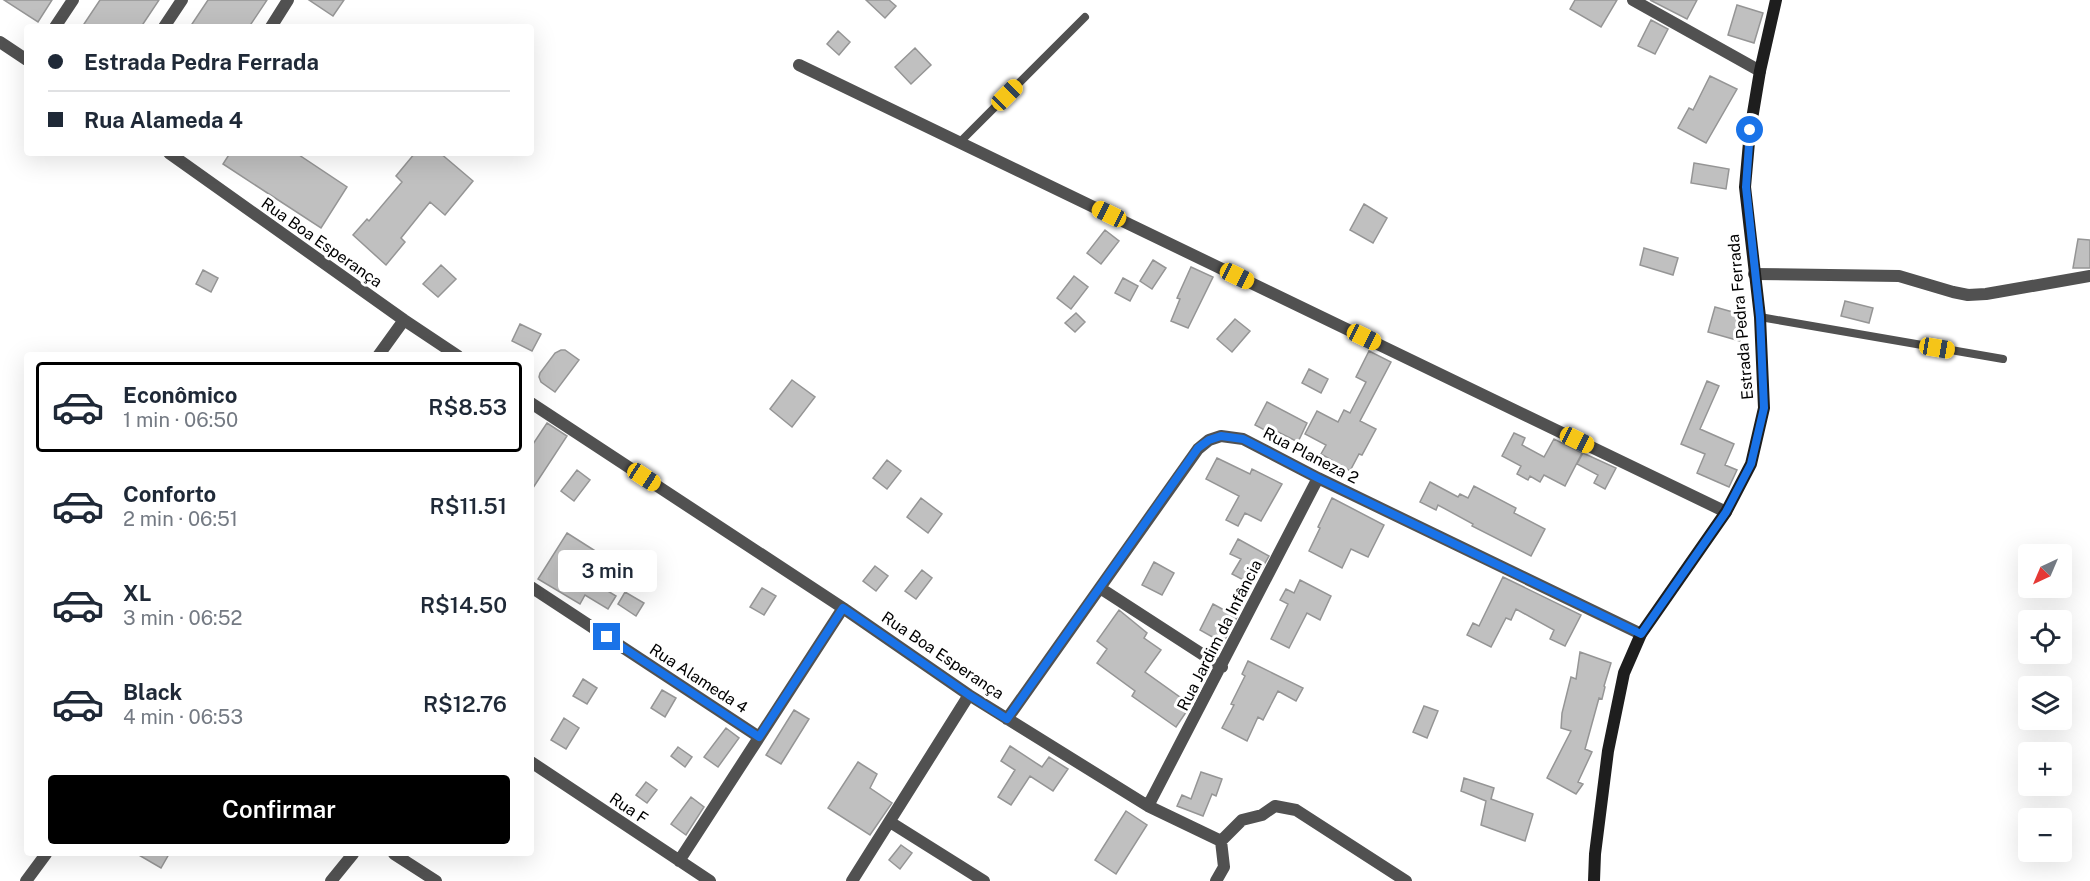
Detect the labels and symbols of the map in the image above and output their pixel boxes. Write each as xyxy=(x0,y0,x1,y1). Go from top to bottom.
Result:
car xyxy=(988,76,1026,114)
route start xyxy=(1736,116,1763,143)
street label: Rua Boa Esperança xyxy=(258,194,386,291)
car xyxy=(1089,198,1129,230)
street label: Estrada Pedra Ferrada xyxy=(1724,233,1757,401)
car xyxy=(1217,260,1257,292)
car xyxy=(1344,321,1384,353)
car xyxy=(1918,336,1956,360)
street label: Rua Planeza 2 xyxy=(1260,423,1362,488)
car xyxy=(1557,424,1597,456)
car xyxy=(624,460,664,494)
north arrow xyxy=(2018,544,2072,598)
callout: 3 min xyxy=(558,550,656,592)
street label: Rua Jardim da Infância xyxy=(1173,557,1266,714)
street label: Rua Boa Esperança xyxy=(878,608,1007,703)
route end xyxy=(593,623,620,650)
street label: Rua Alameda 4 xyxy=(646,640,751,717)
street label: Rua F xyxy=(606,789,652,828)

